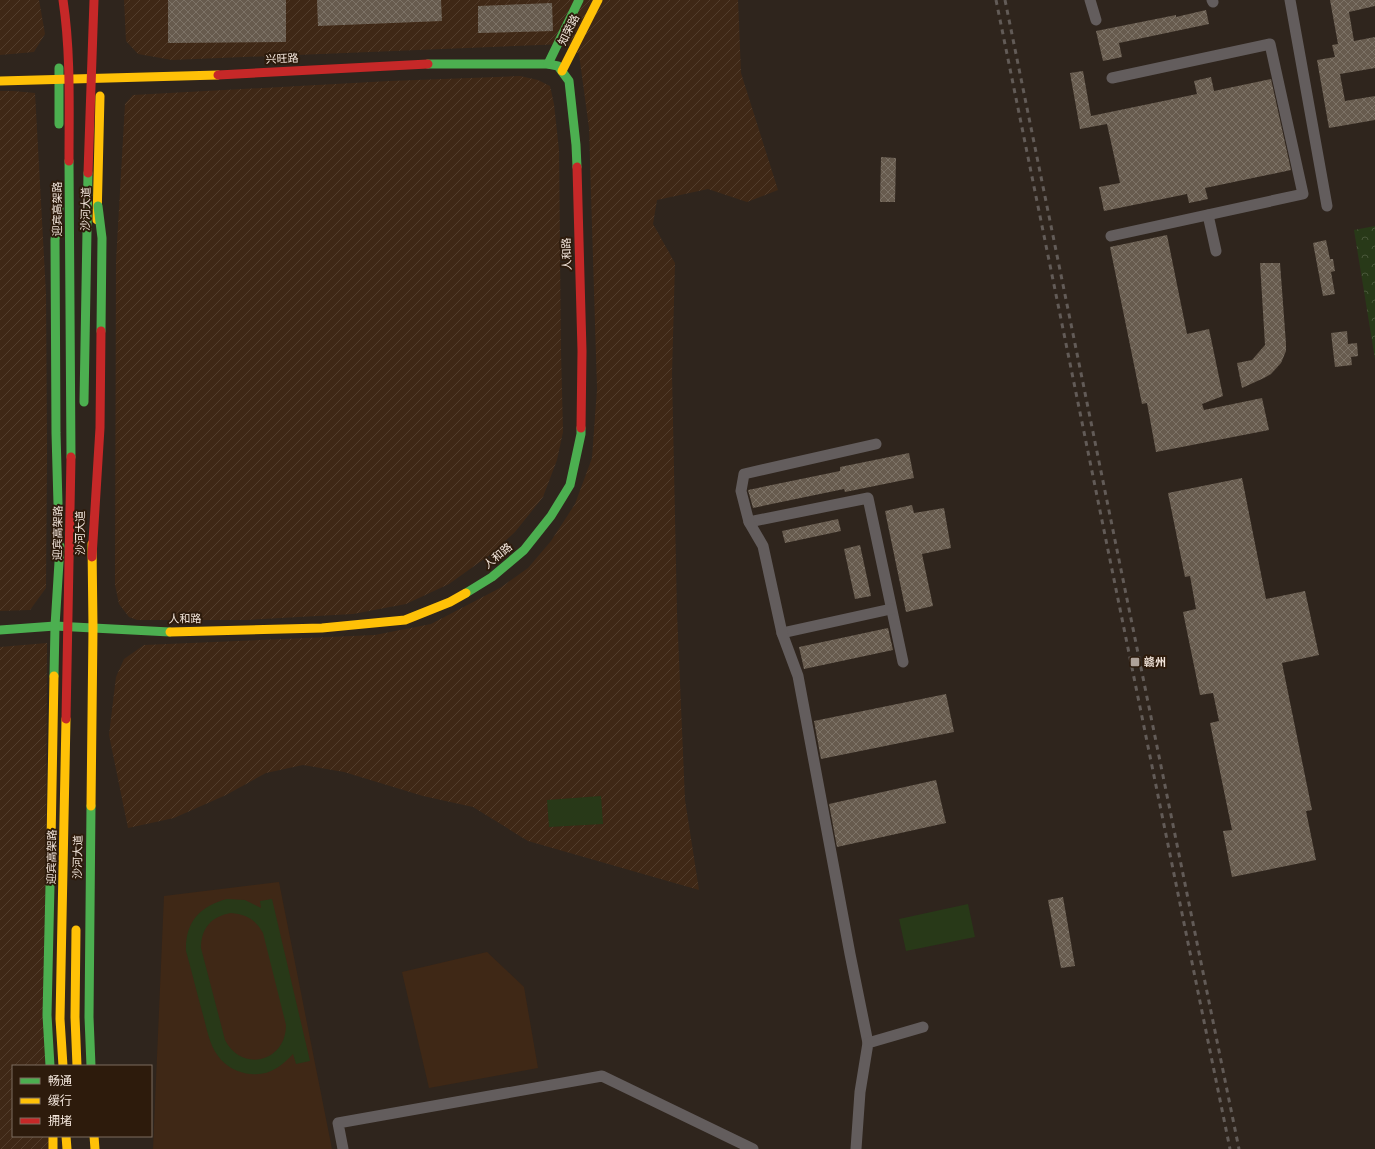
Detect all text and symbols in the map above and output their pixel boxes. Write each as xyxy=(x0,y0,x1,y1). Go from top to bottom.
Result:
street label: 知荣路 xyxy=(556,12,582,48)
street label: 兴旺路 xyxy=(265,52,299,66)
street label: 迎宾高架路 xyxy=(51,182,64,237)
street label: 沙河大道 xyxy=(79,187,93,231)
street label: 人和路 xyxy=(560,237,574,271)
street label: 迎宾高架路 xyxy=(51,505,65,561)
street label: 沙河大道 xyxy=(74,511,87,555)
street label: 人和路 xyxy=(481,540,515,572)
street label: 人和路 xyxy=(168,612,202,626)
marker: 赣州 xyxy=(1129,656,1141,668)
place label: 赣州 xyxy=(1144,656,1166,669)
street label: 迎宾高架路 xyxy=(45,829,59,885)
street label: 沙河大道 xyxy=(71,835,85,879)
legend xyxy=(12,1065,152,1137)
text: 畅通 xyxy=(48,1074,72,1088)
text: 缓行 xyxy=(48,1094,72,1108)
text: 拥堵 xyxy=(48,1114,72,1128)

